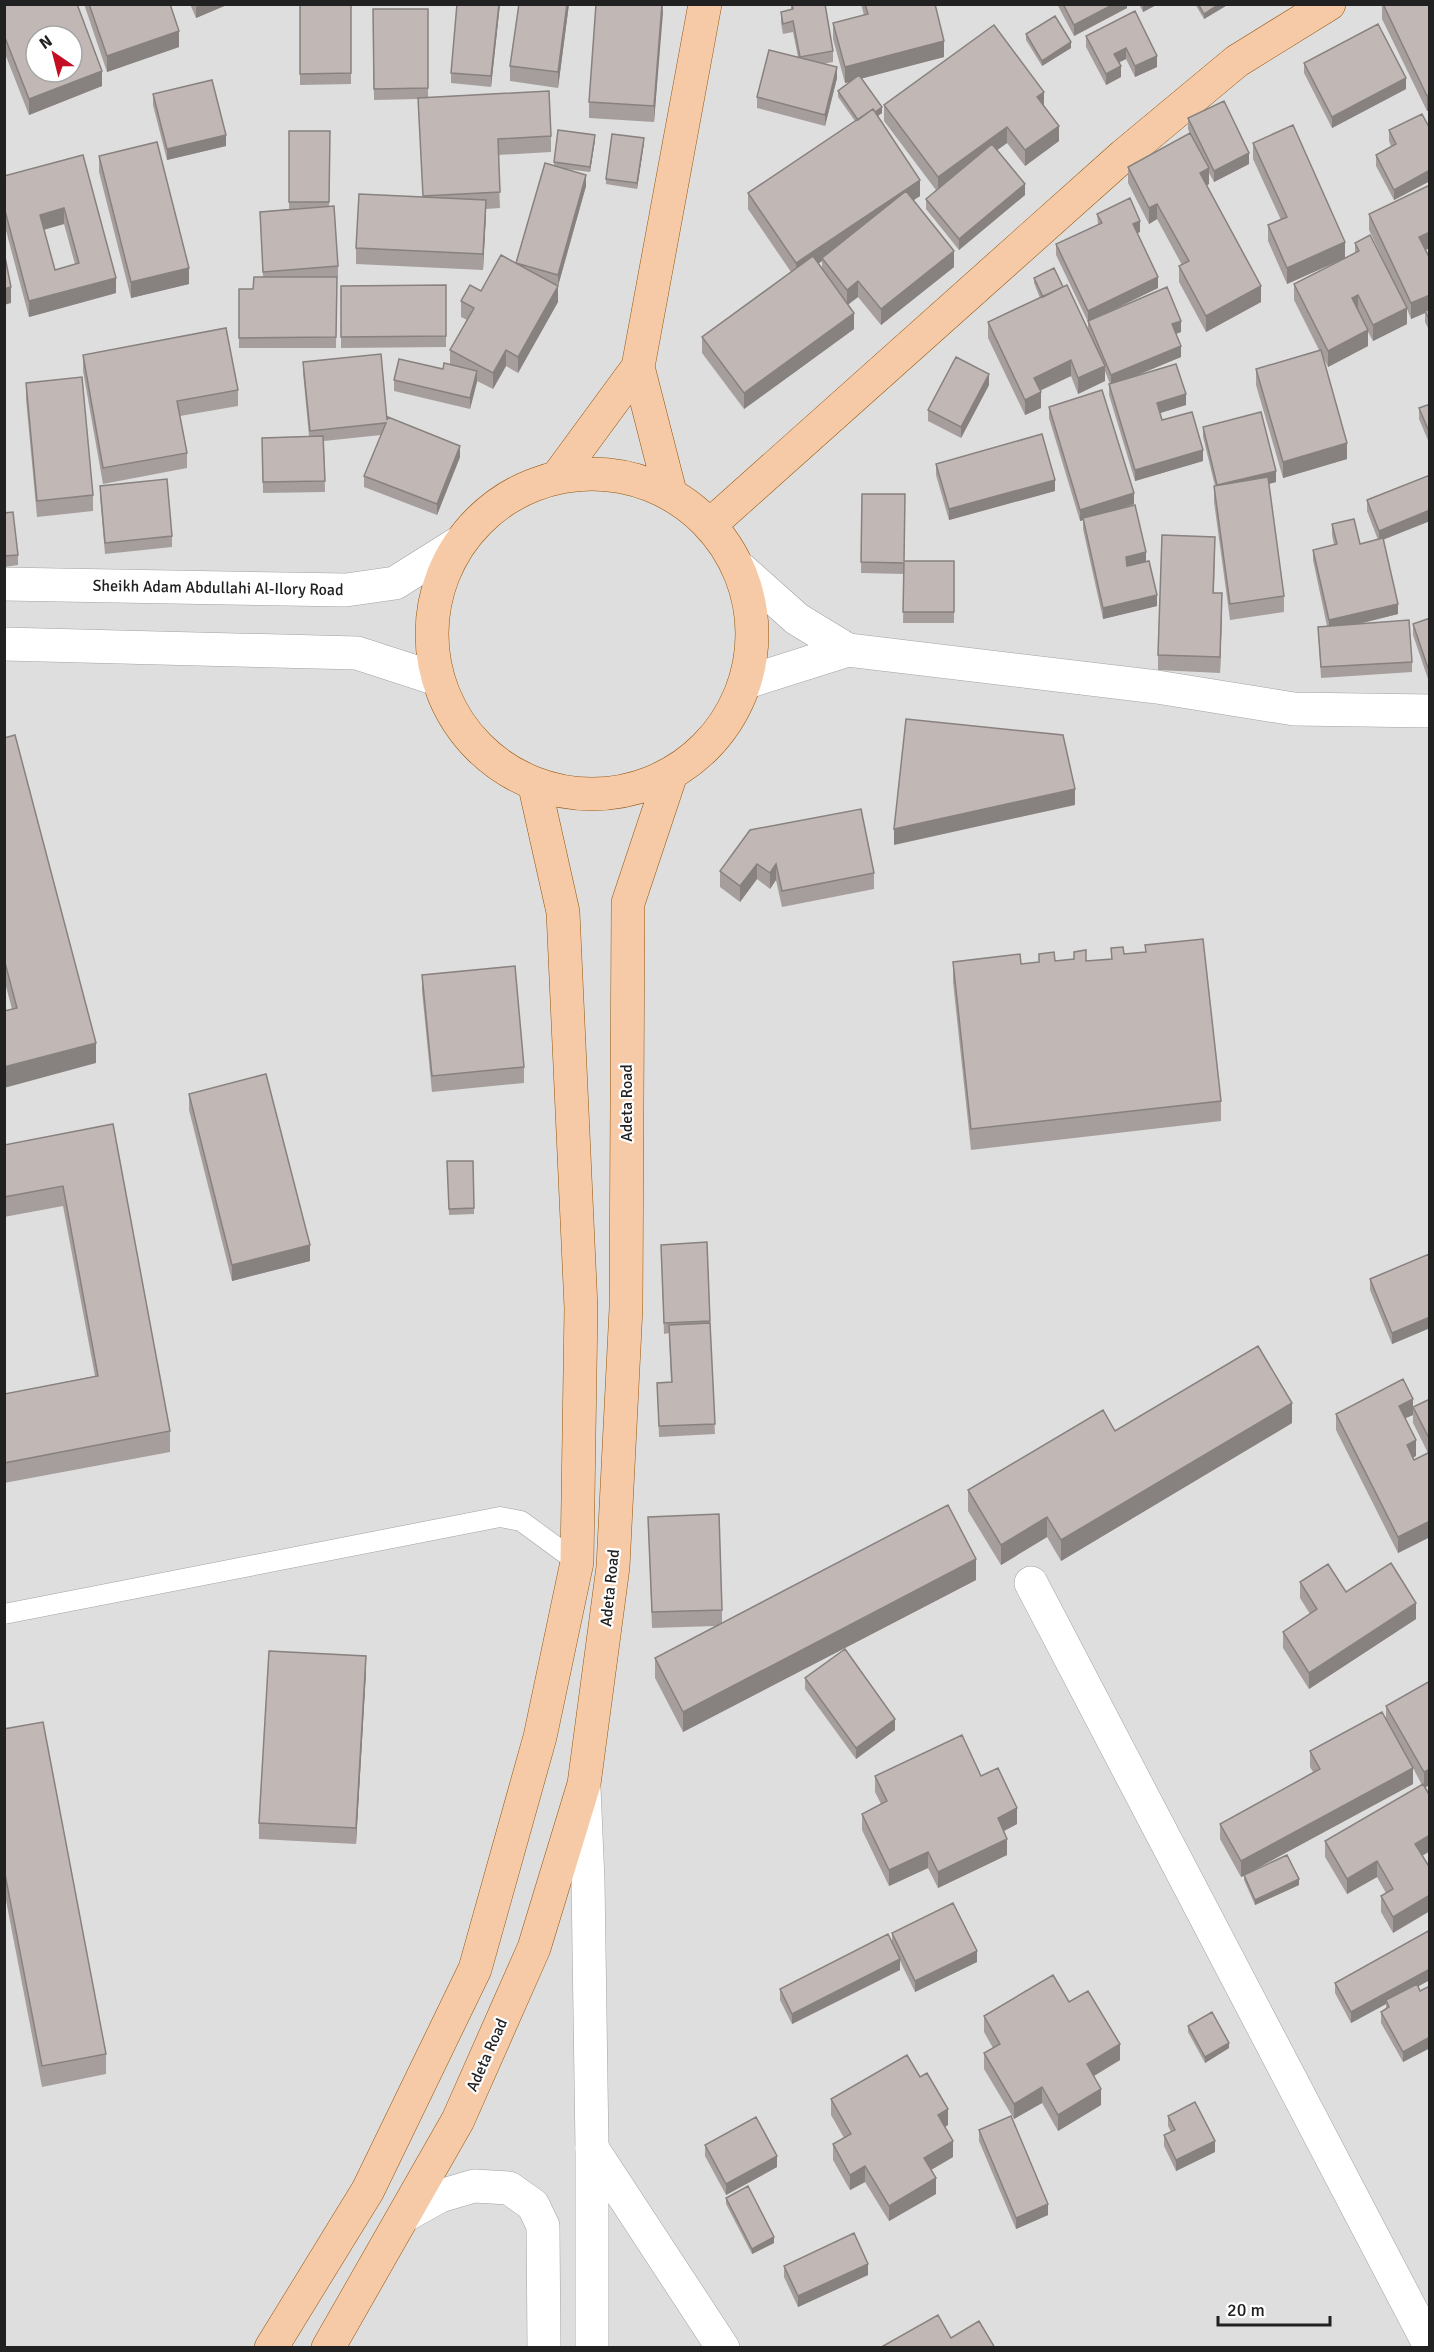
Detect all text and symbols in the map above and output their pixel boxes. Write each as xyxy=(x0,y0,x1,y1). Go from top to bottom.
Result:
north arrow xyxy=(24,24,84,84)
text: N xyxy=(36,31,56,54)
street label: Sheikh Adam Abdullahi Al-Ilory Road xyxy=(92,576,344,600)
street label: Adeta Road xyxy=(617,1064,637,1142)
street label: Adeta Road xyxy=(596,1548,624,1628)
street label: Adeta Road xyxy=(462,2015,512,2095)
scale bar xyxy=(1218,2289,1330,2327)
text: 20 m xyxy=(1227,2299,1265,2321)

